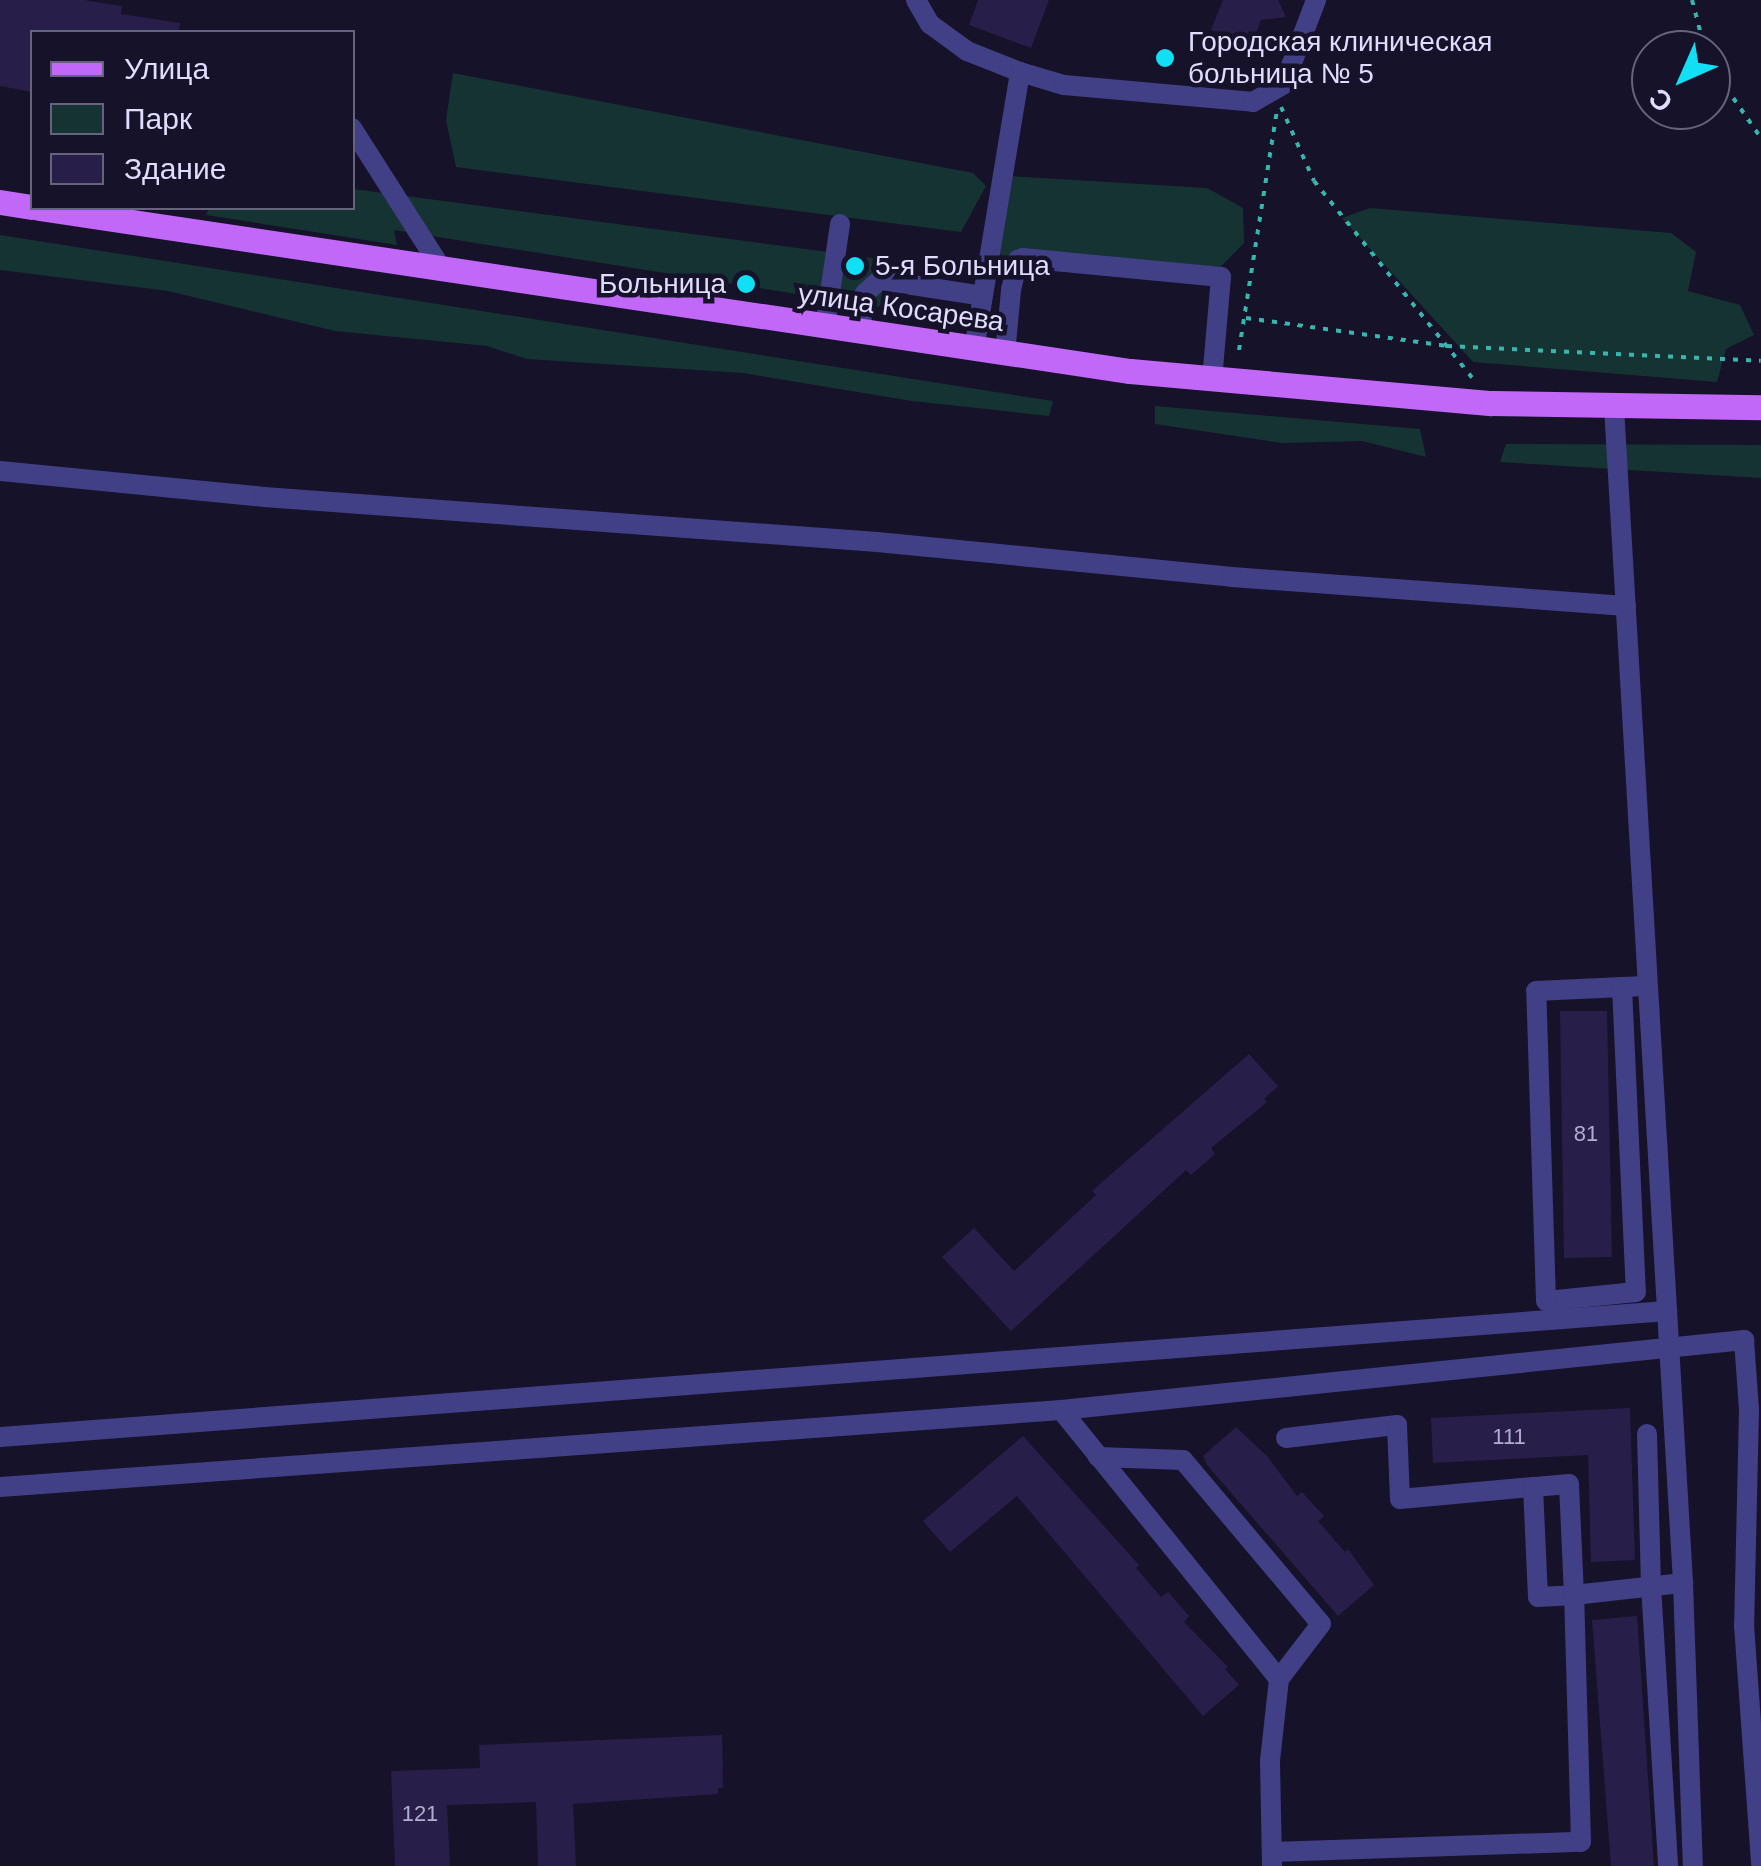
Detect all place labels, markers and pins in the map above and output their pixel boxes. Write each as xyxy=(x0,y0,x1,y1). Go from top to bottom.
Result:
place label: Городская клиническая больница № 5 xyxy=(1188,25,1493,91)
marker: Городская клиническая больница № 5 xyxy=(1152,45,1178,71)
place label: 5-я Больница xyxy=(875,249,1050,283)
marker: 5-я Больница xyxy=(844,255,866,277)
place label: Больница xyxy=(599,267,726,301)
marker: Больница xyxy=(735,273,757,295)

